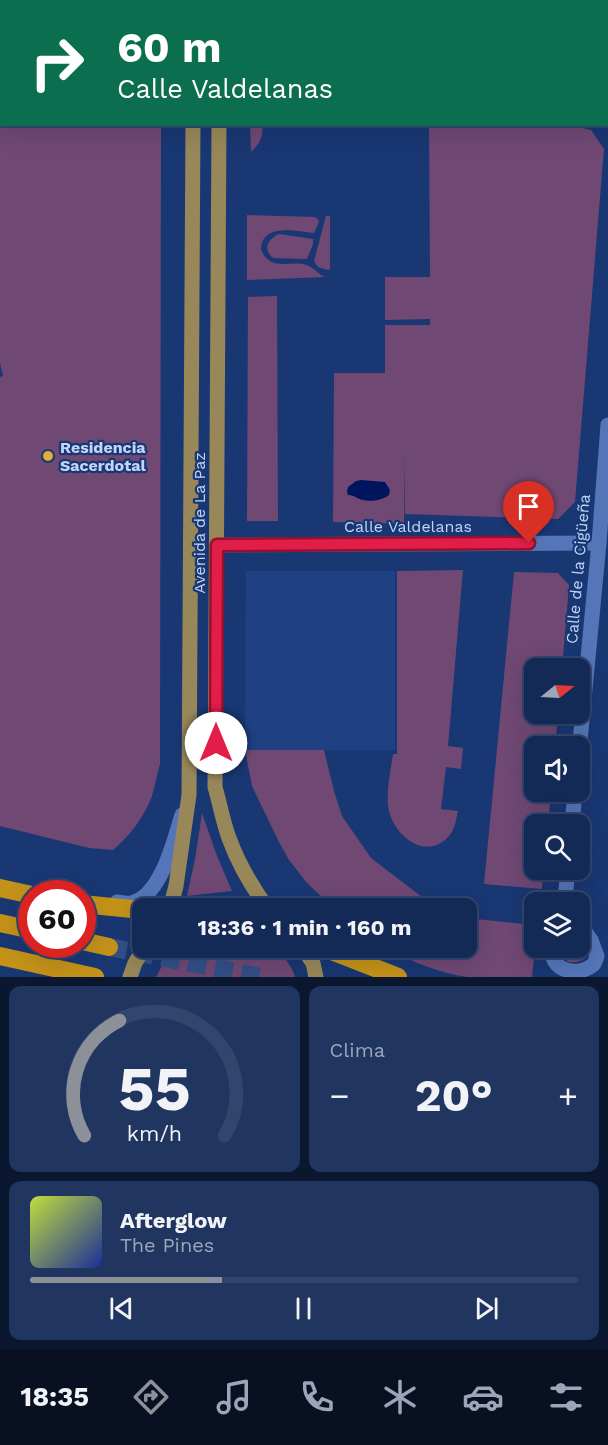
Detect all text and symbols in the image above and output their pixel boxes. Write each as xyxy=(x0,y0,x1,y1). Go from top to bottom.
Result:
text: 60 m xyxy=(117,23,221,72)
icon: right xyxy=(18,24,96,102)
text: Calle Valdelanas xyxy=(117,73,333,105)
place label: Residencia Sacerdotal xyxy=(60,438,147,475)
marker: Residencia Sacerdotal xyxy=(41,449,55,463)
street label: Avenida de La Paz xyxy=(190,452,209,594)
pin xyxy=(503,481,554,543)
icon: arrive xyxy=(512,490,545,523)
street label: Calle de la Cigüeña xyxy=(562,493,594,645)
street label: Calle Valdelanas xyxy=(344,517,472,536)
north arrow xyxy=(524,658,590,724)
map controls xyxy=(524,658,590,958)
position arrow xyxy=(184,711,248,775)
button: sound xyxy=(524,736,590,802)
button: search xyxy=(524,814,590,880)
speed limit sign: 60 xyxy=(18,880,96,958)
button: layers xyxy=(524,892,590,958)
text: 18:36 · 1 min · 160 m xyxy=(197,915,412,940)
text: Clima xyxy=(330,1038,385,1062)
text: 55 xyxy=(118,1052,191,1125)
text: 20° xyxy=(415,1069,493,1122)
text: − xyxy=(330,1076,349,1115)
text: + xyxy=(558,1076,578,1115)
text: km/h xyxy=(127,1121,182,1146)
text: Afterglow xyxy=(120,1208,227,1233)
text: The Pines xyxy=(120,1233,214,1257)
icon: previous xyxy=(105,1292,138,1325)
icon: pause xyxy=(287,1292,320,1325)
icon: next xyxy=(470,1292,503,1325)
icon: directions xyxy=(130,1376,172,1418)
icon: music xyxy=(213,1376,255,1418)
icon: phone xyxy=(296,1376,338,1418)
icon: climate xyxy=(379,1376,421,1418)
icon: car xyxy=(462,1376,504,1418)
icon: filters xyxy=(545,1376,587,1418)
text: 18:35 xyxy=(21,1381,89,1413)

